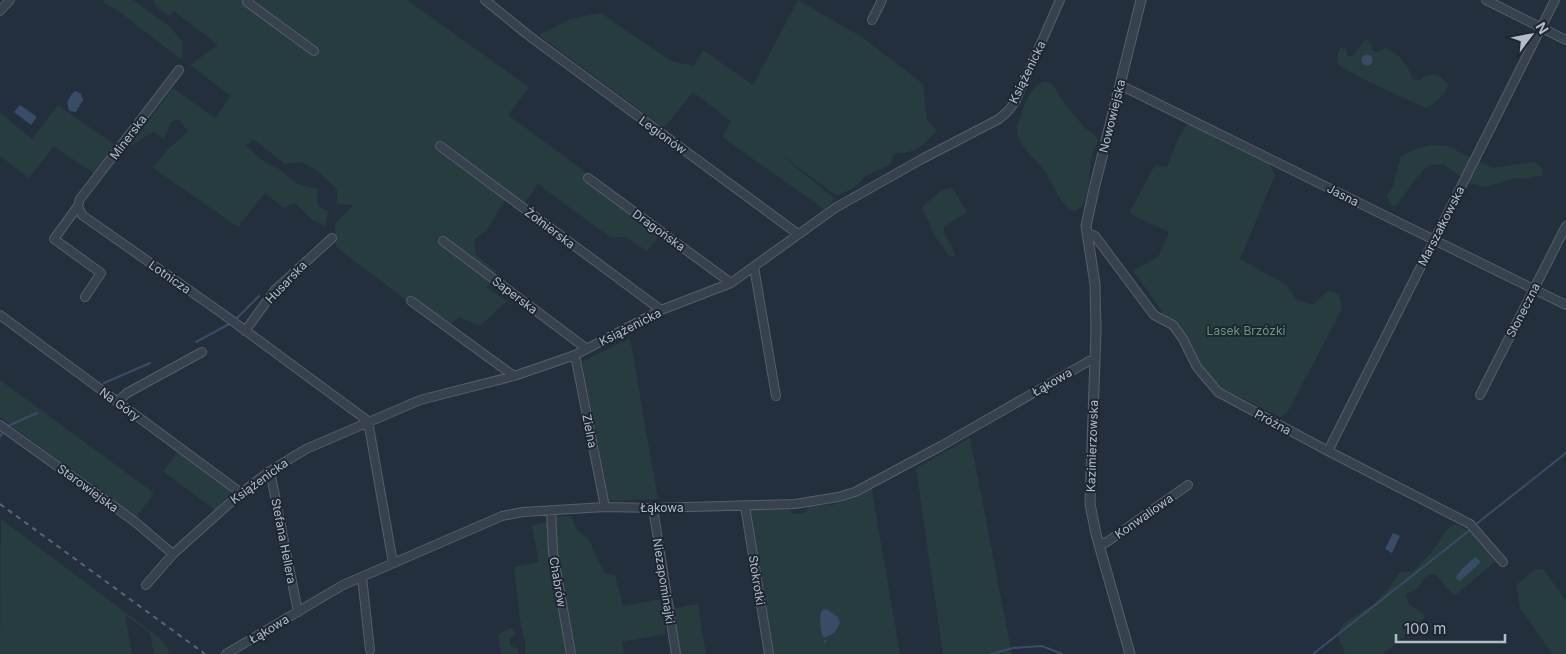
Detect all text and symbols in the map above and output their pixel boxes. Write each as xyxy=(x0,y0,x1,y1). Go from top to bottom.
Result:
north arrow xyxy=(1506,10,1556,60)
text: N xyxy=(1532,19,1552,37)
street label: Książenicka xyxy=(1005,38,1049,106)
street label: Nowowiejska xyxy=(1096,78,1128,154)
street label: Minerska xyxy=(106,112,150,162)
street label: Legionów xyxy=(636,113,690,157)
street label: Jasna xyxy=(1325,181,1361,209)
street label: Marszałkowska xyxy=(1414,184,1468,268)
street label: Żołnierska xyxy=(522,204,578,252)
street label: Dragońska xyxy=(630,206,688,254)
street label: Lotnicza xyxy=(146,257,194,297)
street label: Husarska xyxy=(262,258,310,306)
street label: Saperska xyxy=(489,273,541,317)
street label: Słoneczna xyxy=(1503,280,1543,340)
street label: Książenicka xyxy=(596,305,664,349)
park label: Lasek Brzózki xyxy=(1207,323,1285,338)
street label: Łąkowa xyxy=(1029,365,1075,399)
street label: Na Góry xyxy=(97,384,144,424)
street label: Kazimierzowska xyxy=(1083,400,1101,492)
street label: Próżna xyxy=(1252,406,1294,438)
street label: Zielna xyxy=(579,413,601,449)
street label: Książenicka xyxy=(227,455,291,507)
street label: Starowiejska xyxy=(54,461,122,515)
street label: Konwaliowa xyxy=(1112,490,1176,542)
street label: Stefana Hellera xyxy=(268,497,300,585)
street label: Łąkowa xyxy=(640,500,684,515)
street label: Niezapominajki xyxy=(650,537,678,625)
street label: Stokrotki xyxy=(746,554,768,606)
street label: Chabrów xyxy=(546,556,570,609)
street label: Łąkowa xyxy=(246,611,292,647)
scale bar xyxy=(1396,612,1505,644)
text: 100 m xyxy=(1404,619,1446,638)

